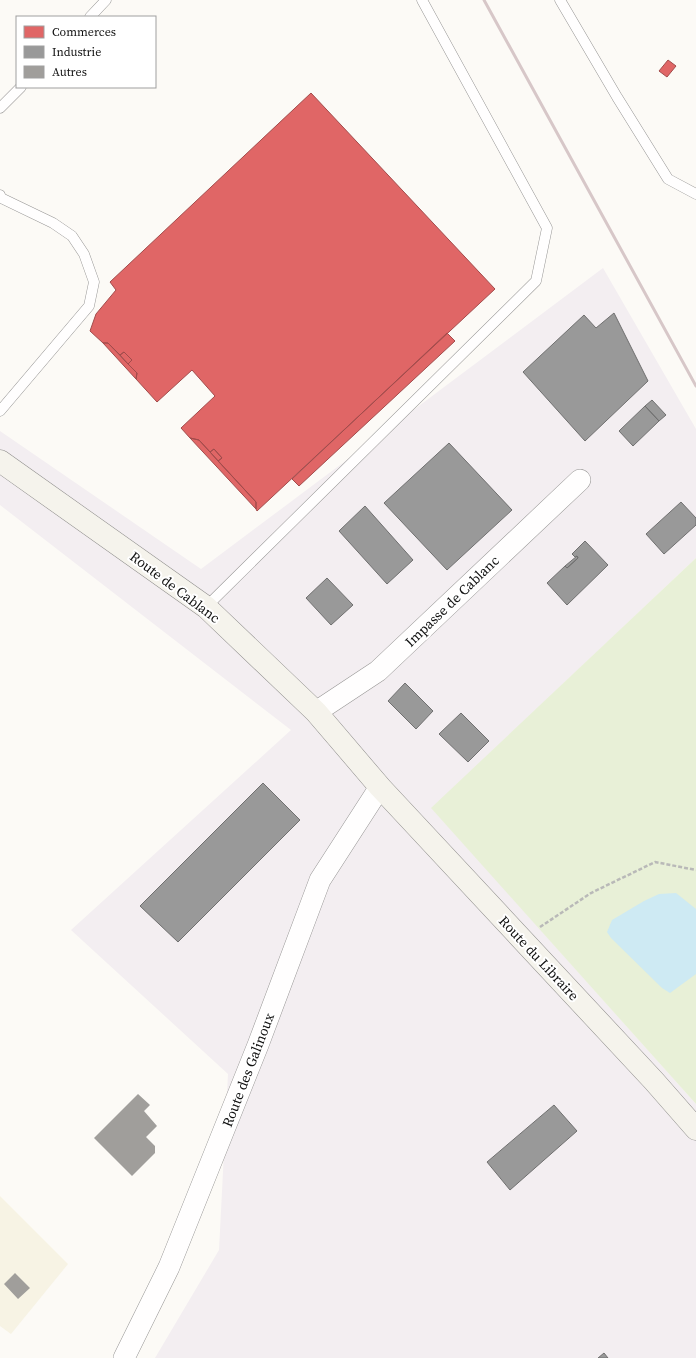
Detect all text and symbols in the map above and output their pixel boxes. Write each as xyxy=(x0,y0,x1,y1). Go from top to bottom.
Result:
legend xyxy=(16,16,156,88)
text: Commerces xyxy=(52,24,116,40)
text: Industrie xyxy=(52,44,101,60)
text: Autres xyxy=(52,64,87,80)
street label: Route de Cablanc xyxy=(126,546,224,628)
street label: Impasse de Cablanc xyxy=(400,551,504,651)
street label: Route du Libraire xyxy=(494,911,584,1005)
street label: Route des Galinoux xyxy=(217,1010,279,1130)

